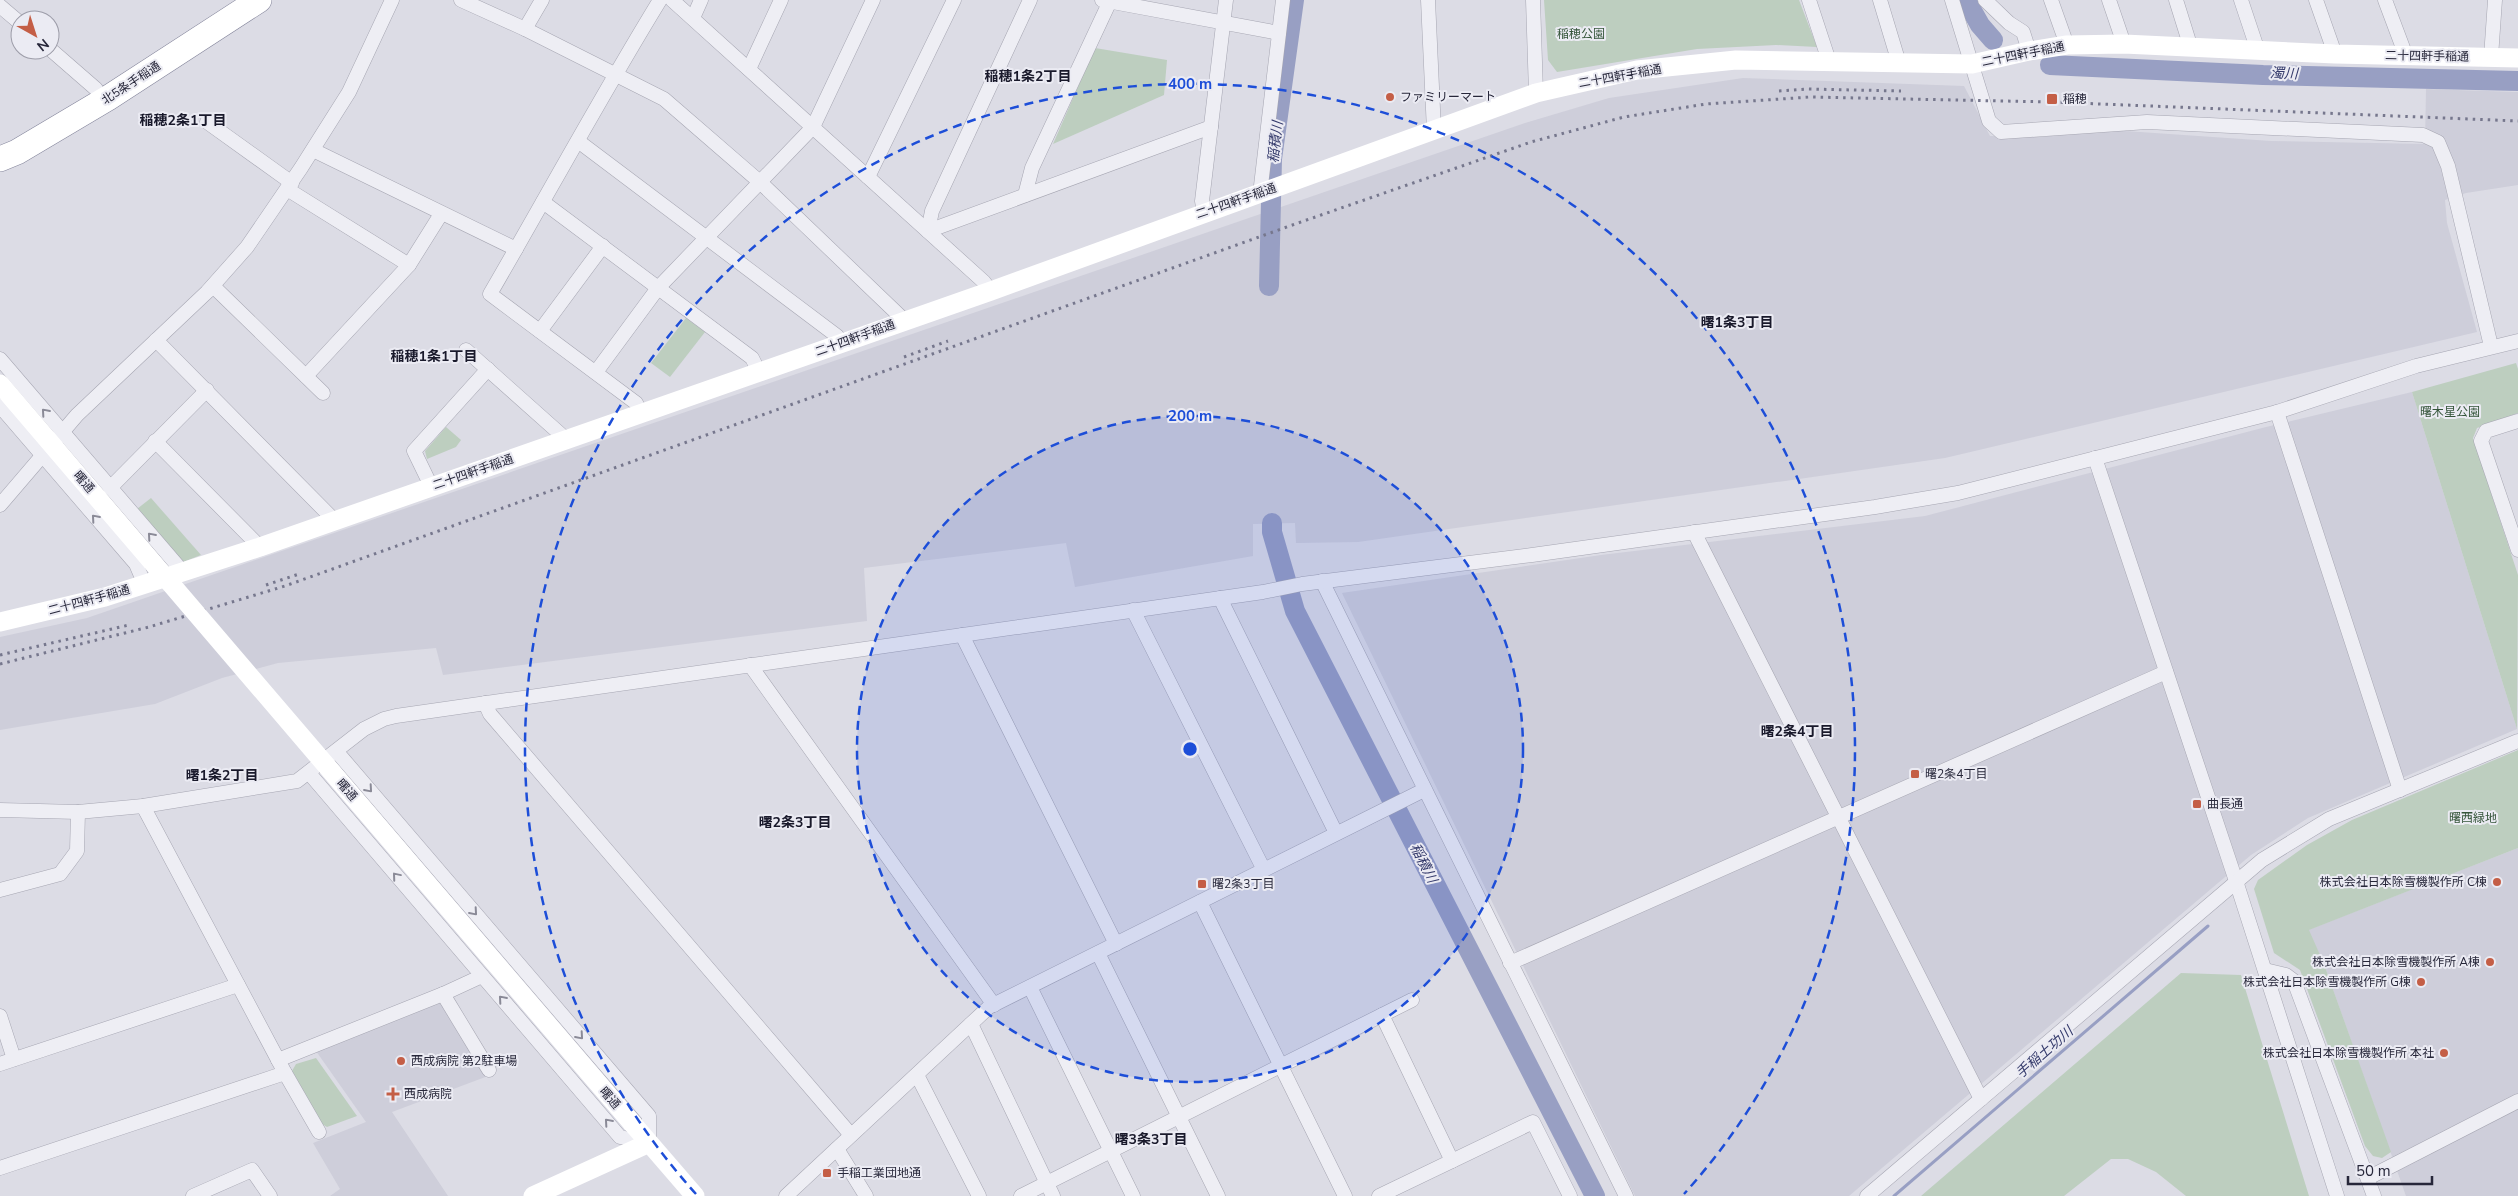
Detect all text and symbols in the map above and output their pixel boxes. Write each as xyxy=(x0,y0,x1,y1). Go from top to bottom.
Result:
north arrow xyxy=(10,10,60,60)
park label: 稲穂公園 xyxy=(1557,26,1605,42)
text: N xyxy=(33,34,53,55)
street label: 二十四軒手稲通 xyxy=(1980,38,2066,70)
street label: 二十四軒手稲通 xyxy=(2385,47,2469,65)
street label: 北5条手稲通 xyxy=(98,58,164,108)
street label: 二十四軒手稲通 xyxy=(1577,61,1663,91)
water label: 濁川 xyxy=(2270,64,2300,84)
district label: 稲穂1条2丁目 xyxy=(985,67,1071,86)
text: 400 m xyxy=(1168,74,1212,94)
place label: ファミリーマート xyxy=(1400,89,1496,105)
marker: ファミリーマート xyxy=(1384,91,1396,103)
place label: 稲穂 xyxy=(2063,91,2087,107)
marker: 稲穂 xyxy=(2045,92,2059,106)
district label: 稲穂2条1丁目 xyxy=(140,111,226,130)
water label: 稲積川 xyxy=(1264,118,1288,164)
street label: 二十四軒手稲通 xyxy=(1194,180,1278,222)
district label: 曙1条3丁目 xyxy=(1701,313,1773,332)
street label: 二十四軒手稲通 xyxy=(813,316,897,360)
district label: 稲穂1条1丁目 xyxy=(391,347,477,366)
park label: 曙木星公園 xyxy=(2420,404,2480,420)
text: 200 m xyxy=(1168,406,1212,426)
one-way arrow xyxy=(42,409,51,418)
street label: 二十四軒手稲通 xyxy=(431,451,515,493)
street label: 曙通 xyxy=(70,468,98,496)
one-way arrow xyxy=(92,515,101,524)
one-way arrow xyxy=(147,532,156,541)
street label: 二十四軒手稲通 xyxy=(46,581,132,619)
district label: 曙2条4丁目 xyxy=(1761,722,1833,741)
centre of rings xyxy=(1181,740,1199,758)
district label: 曙1条2丁目 xyxy=(186,766,258,785)
place label: 曙2条4丁目 xyxy=(1925,766,1987,782)
marker: 曙2条4丁目 xyxy=(1909,768,1921,780)
street label: 曙通 xyxy=(333,776,361,804)
one-way arrow xyxy=(363,783,371,792)
place label: 曲長通 xyxy=(2207,796,2243,812)
marker: 曲長通 xyxy=(2191,798,2203,810)
park label: 曙西緑地 xyxy=(2449,810,2497,826)
district label: 曙2条3丁目 xyxy=(759,813,831,832)
water label: 稲積川 xyxy=(1406,840,1442,888)
one-way arrow xyxy=(393,872,402,881)
place label: 株式会社日本除雪機製作所 C棟 xyxy=(2320,874,2487,890)
place label: 曙2条3丁目 xyxy=(1212,876,1274,892)
marker: 株式会社日本除雪機製作所 C棟 xyxy=(2491,876,2503,888)
marker: 曙2条3丁目 xyxy=(1196,878,1208,890)
one-way arrow xyxy=(469,907,478,916)
place label: 株式会社日本除雪機製作所 A棟 xyxy=(2312,954,2480,970)
marker: 株式会社日本除雪機製作所 A棟 xyxy=(2484,956,2496,968)
place label: 株式会社日本除雪機製作所 G棟 xyxy=(2243,974,2411,990)
marker: 株式会社日本除雪機製作所 G棟 xyxy=(2415,976,2427,988)
one-way arrow xyxy=(499,996,508,1005)
water label: 手稲土功川 xyxy=(2012,1021,2078,1083)
one-way arrow xyxy=(574,1030,583,1039)
place label: 株式会社日本除雪機製作所 本社 xyxy=(2263,1045,2434,1061)
marker: 株式会社日本除雪機製作所 本社 xyxy=(2438,1047,2450,1059)
place label: 西成病院 第2駐車場 xyxy=(411,1053,517,1069)
marker: 西成病院 第2駐車場 xyxy=(395,1055,407,1067)
street label: 曙通 xyxy=(596,1084,624,1112)
place label: 西成病院 xyxy=(404,1086,452,1102)
marker: 西成病院 xyxy=(386,1087,400,1101)
one-way arrow xyxy=(605,1119,614,1128)
district label: 曙3条3丁目 xyxy=(1115,1130,1187,1149)
scale bar xyxy=(2348,1154,2432,1186)
text: 50 m xyxy=(2356,1161,2391,1181)
place label: 手稲工業団地通 xyxy=(837,1165,921,1181)
marker: 手稲工業団地通 xyxy=(821,1167,833,1179)

